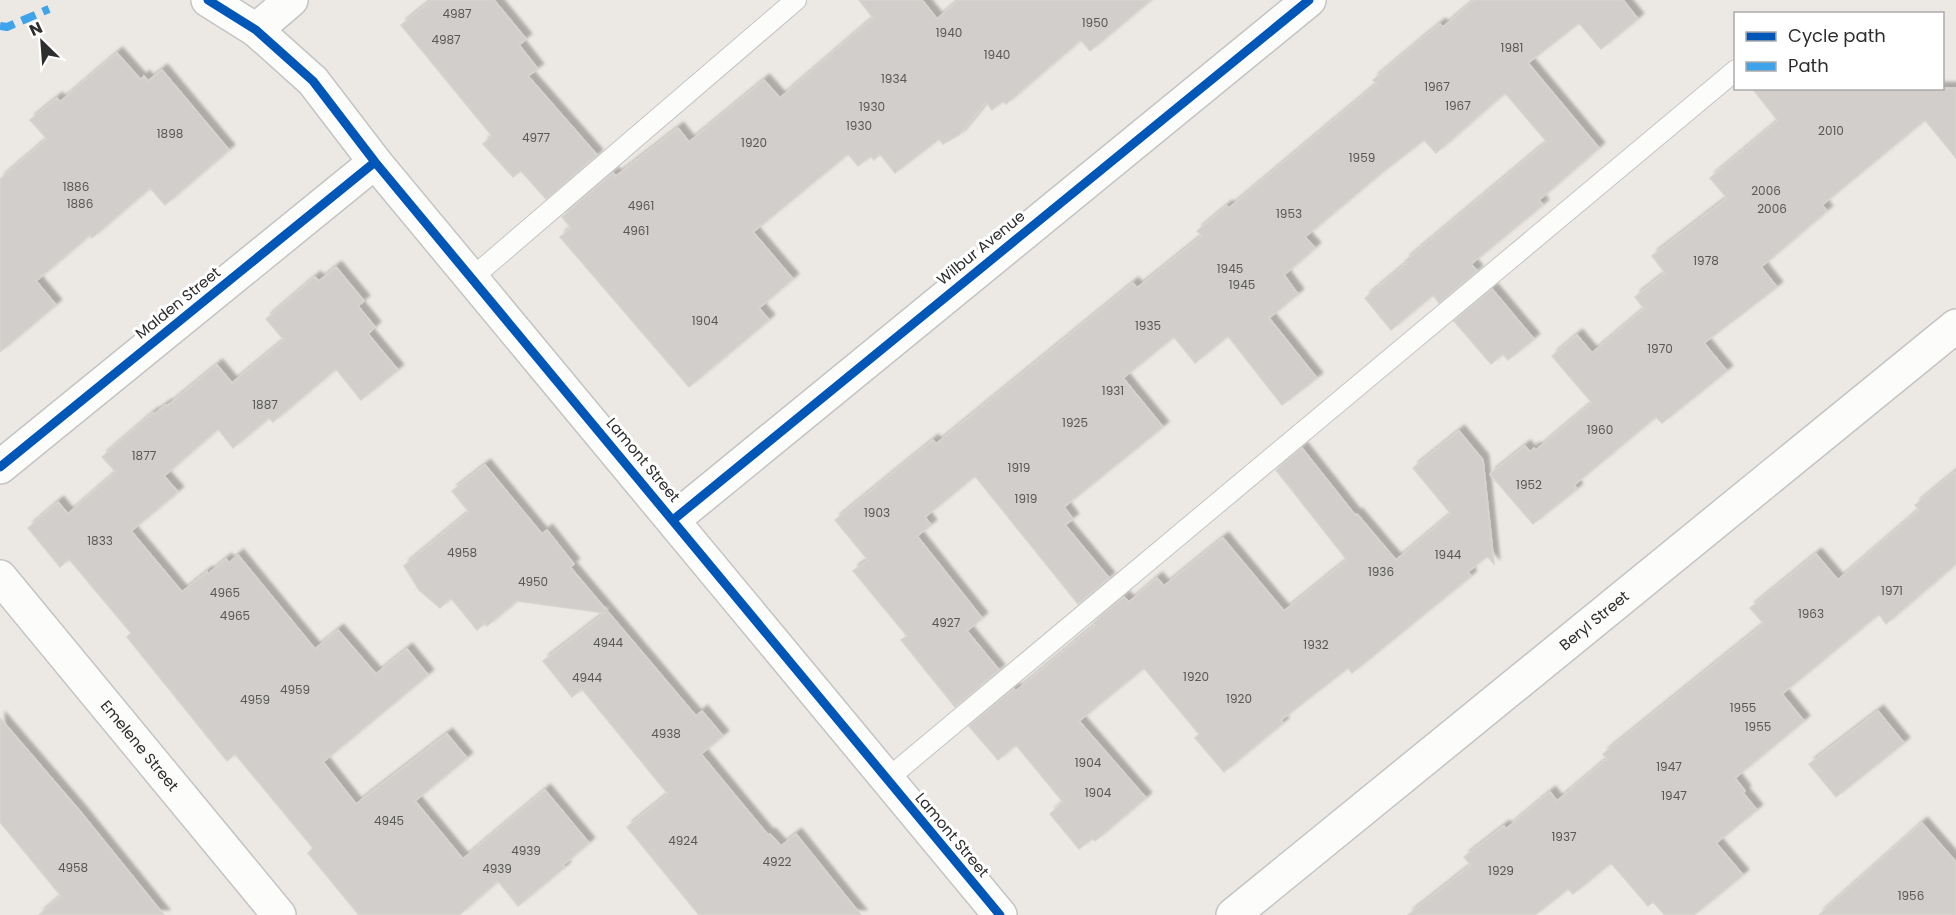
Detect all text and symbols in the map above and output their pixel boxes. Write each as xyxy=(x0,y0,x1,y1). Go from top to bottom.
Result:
house number: 4987 xyxy=(442,5,472,22)
north arrow xyxy=(12,12,72,72)
legend xyxy=(1734,12,1944,90)
house number: 1950 xyxy=(1082,14,1108,31)
text: N xyxy=(26,16,46,42)
text: Cycle path xyxy=(1788,23,1886,48)
house number: 1940 xyxy=(936,24,962,41)
house number: 4987 xyxy=(431,31,461,48)
house number: 1981 xyxy=(1501,39,1523,56)
house number: 1940 xyxy=(984,46,1010,63)
text: Path xyxy=(1788,53,1829,78)
house number: 1934 xyxy=(881,70,907,87)
house number: 1967 xyxy=(1424,78,1450,95)
house number: 1967 xyxy=(1445,97,1471,114)
house number: 1930 xyxy=(859,98,885,115)
house number: 1930 xyxy=(846,117,872,134)
house number: 2010 xyxy=(1818,122,1844,139)
house number: 1898 xyxy=(157,125,183,142)
house number: 4977 xyxy=(522,129,551,146)
house number: 1920 xyxy=(741,134,767,151)
house number: 1959 xyxy=(1349,149,1375,166)
house number: 1886 xyxy=(63,178,89,195)
house number: 2006 xyxy=(1751,182,1781,199)
house number: 1886 xyxy=(67,195,93,212)
house number: 4961 xyxy=(628,197,654,214)
house number: 2006 xyxy=(1757,200,1787,217)
house number: 1953 xyxy=(1276,205,1302,222)
street label: Wilbur Avenue xyxy=(932,206,1029,290)
house number: 4961 xyxy=(623,222,649,239)
house number: 1978 xyxy=(1693,252,1719,269)
house number: 1945 xyxy=(1217,260,1243,277)
street label: Malden Street xyxy=(131,262,225,343)
house number: 1945 xyxy=(1229,276,1255,293)
house number: 1904 xyxy=(692,312,719,329)
house number: 1935 xyxy=(1135,317,1161,334)
house number: 1970 xyxy=(1647,340,1673,357)
house number: 1931 xyxy=(1102,382,1124,399)
house number: 1887 xyxy=(252,396,278,413)
street label: Lamont Street xyxy=(602,413,685,507)
house number: 1925 xyxy=(1062,414,1088,431)
house number: 1960 xyxy=(1587,421,1613,438)
house number: 1877 xyxy=(132,447,157,464)
house number: 1919 xyxy=(1008,459,1030,476)
house number: 1952 xyxy=(1516,476,1542,493)
house number: 1919 xyxy=(1015,490,1037,507)
house number: 1903 xyxy=(864,504,890,521)
house number: 1833 xyxy=(87,532,113,549)
house number: 4958 xyxy=(447,544,477,561)
house number: 1944 xyxy=(1435,546,1462,563)
house number: 1936 xyxy=(1368,563,1394,580)
house number: 4950 xyxy=(518,573,548,590)
house number: 1971 xyxy=(1881,582,1903,599)
house number: 4965 xyxy=(210,584,240,601)
street label: Beryl Street xyxy=(1555,586,1633,655)
house number: 1963 xyxy=(1798,605,1824,622)
house number: 4965 xyxy=(220,607,250,624)
house number: 4927 xyxy=(932,614,961,631)
house number: 4944 xyxy=(593,634,624,651)
house number: 1932 xyxy=(1303,636,1329,653)
house number: 1920 xyxy=(1183,668,1209,685)
house number: 4944 xyxy=(572,669,603,686)
house number: 4959 xyxy=(280,681,310,698)
house number: 1920 xyxy=(1226,690,1252,707)
house number: 4959 xyxy=(240,691,270,708)
street label: Emelene Street xyxy=(96,696,184,796)
house number: 1955 xyxy=(1730,699,1756,716)
house number: 1955 xyxy=(1745,718,1771,735)
house number: 4938 xyxy=(651,725,681,742)
house number: 1904 xyxy=(1075,754,1102,771)
house number: 1947 xyxy=(1656,758,1682,775)
house number: 1904 xyxy=(1085,784,1112,801)
house number: 1947 xyxy=(1661,787,1687,804)
street label: Lamont Street xyxy=(911,788,994,882)
house number: 4945 xyxy=(374,812,404,829)
house number: 1937 xyxy=(1551,828,1577,845)
house number: 4924 xyxy=(668,832,698,849)
house number: 4939 xyxy=(511,842,541,859)
house number: 4922 xyxy=(763,853,792,870)
house number: 4958 xyxy=(58,859,88,876)
house number: 4939 xyxy=(482,860,512,877)
house number: 1929 xyxy=(1488,862,1514,879)
house number: 1956 xyxy=(1898,887,1924,904)

